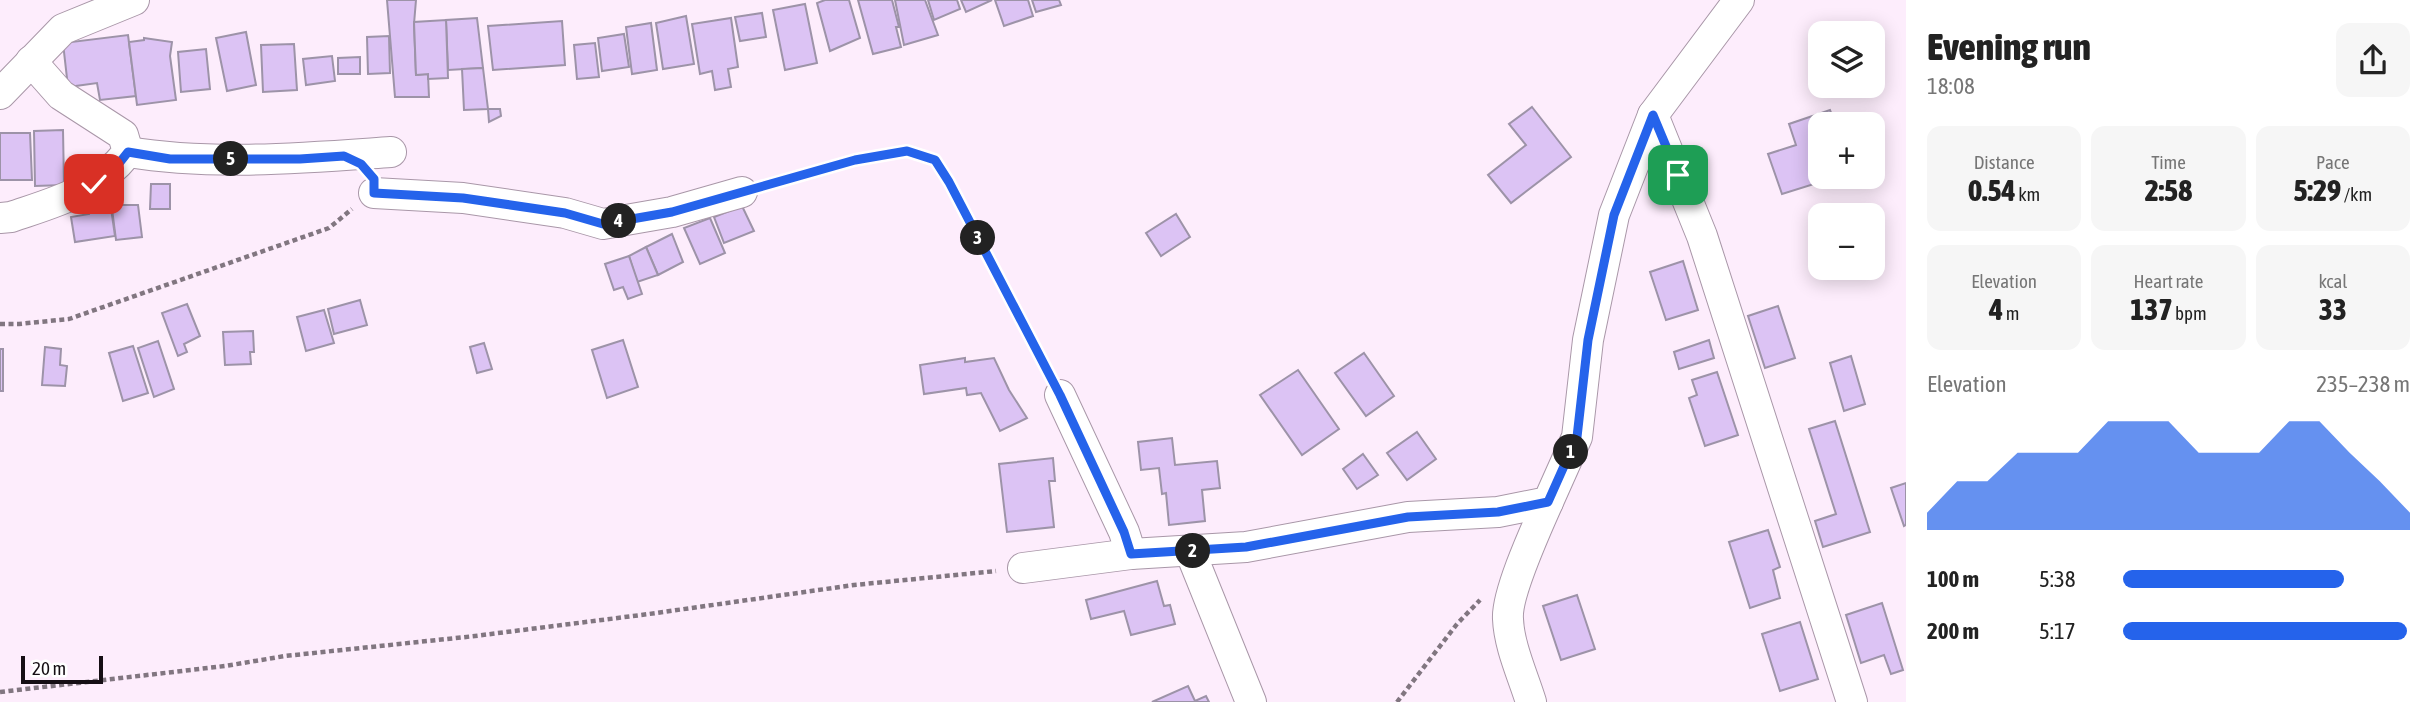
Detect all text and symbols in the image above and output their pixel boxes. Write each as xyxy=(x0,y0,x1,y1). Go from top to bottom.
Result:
map controls xyxy=(1808,21,1885,280)
button: layers xyxy=(1808,21,1885,98)
button: share xyxy=(2336,23,2410,97)
text: Evening run xyxy=(1927,25,2091,68)
text: 18:08 xyxy=(1927,73,1975,99)
button: + xyxy=(1808,112,1885,189)
pin: 5 xyxy=(214,142,248,176)
pin xyxy=(1648,145,1708,205)
text: 5 xyxy=(226,147,235,169)
text: Distance xyxy=(1974,151,2035,173)
text: Time xyxy=(2151,151,2186,173)
text: Pace xyxy=(2316,151,2350,173)
pin xyxy=(64,154,124,214)
icon: arrive xyxy=(1659,156,1697,194)
icon: check xyxy=(75,165,113,203)
text: 0.54 xyxy=(1968,173,2016,207)
text: 2:58 xyxy=(2145,173,2192,207)
text: 5:29 xyxy=(2293,173,2341,207)
text: km xyxy=(2016,183,2040,205)
text: /km xyxy=(2341,183,2372,205)
button: − xyxy=(1808,203,1885,280)
pin: 4 xyxy=(602,204,636,238)
text: 4 xyxy=(614,209,623,231)
pin: 3 xyxy=(960,220,996,256)
text: 3 xyxy=(973,226,982,248)
text: Elevation xyxy=(1971,270,2037,292)
text: Heart rate xyxy=(2134,270,2203,292)
text: kcal xyxy=(2318,270,2347,292)
text: 4 xyxy=(1989,292,2003,326)
text: 137 xyxy=(2130,292,2173,326)
text: 33 xyxy=(2319,292,2347,326)
text: m xyxy=(2003,302,2019,324)
text: bpm xyxy=(2173,302,2207,324)
text: Elevation xyxy=(1927,371,2007,397)
text: 235–238 m xyxy=(2316,371,2410,397)
pin: 1 xyxy=(1554,434,1588,470)
text: 1 xyxy=(1566,440,1575,462)
pin: 2 xyxy=(1176,534,1210,568)
text: 2 xyxy=(1188,539,1197,561)
text: 100 m xyxy=(1927,566,1979,592)
text: 5:38 xyxy=(2039,566,2076,592)
text: 200 m xyxy=(1927,618,1979,644)
text: 5:17 xyxy=(2039,618,2076,644)
scale bar xyxy=(21,653,103,685)
text: 20 m xyxy=(32,657,66,679)

